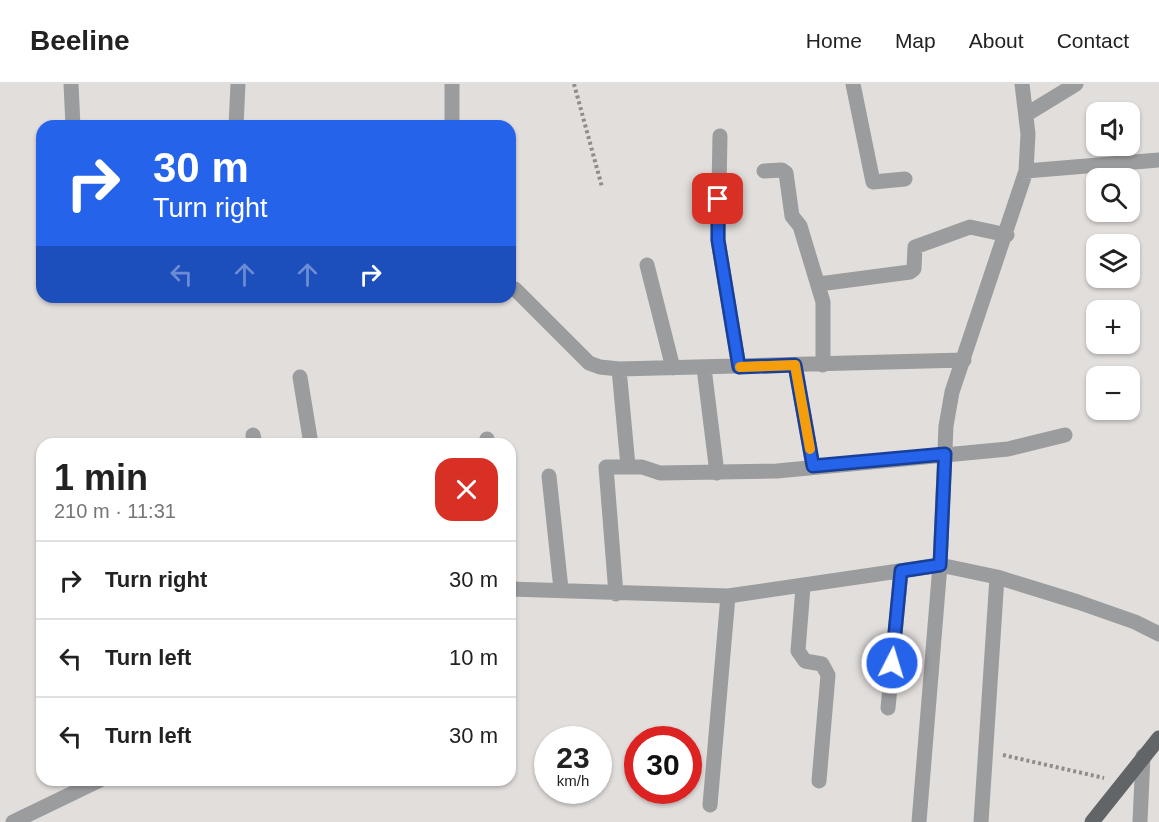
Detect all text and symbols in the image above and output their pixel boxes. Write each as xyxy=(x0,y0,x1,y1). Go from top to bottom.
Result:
text: Beeline xyxy=(30,25,130,56)
text: Home xyxy=(806,29,862,52)
text: Map xyxy=(895,29,936,52)
text: About xyxy=(969,29,1024,52)
text: Contact xyxy=(1057,29,1129,52)
map controls xyxy=(1086,102,1140,420)
button: sound xyxy=(1086,102,1140,156)
icon: right xyxy=(54,144,132,222)
text: 30 m xyxy=(153,144,249,191)
button: search xyxy=(1086,168,1140,222)
pin xyxy=(692,173,743,224)
icon: arrive xyxy=(701,182,734,215)
text: Turn right xyxy=(153,193,268,223)
button: layers xyxy=(1086,234,1140,288)
icon: left xyxy=(165,258,198,291)
icon: ahead xyxy=(228,258,261,291)
icon: ahead xyxy=(291,258,324,291)
icon: right xyxy=(354,258,387,291)
button: + xyxy=(1086,300,1140,354)
button: − xyxy=(1086,366,1140,420)
text: 1 min xyxy=(54,457,148,498)
button: close xyxy=(435,458,498,521)
text: 210 m · 11:31 xyxy=(54,500,176,522)
icon: right xyxy=(54,564,87,597)
text: Turn right xyxy=(105,567,207,592)
text: 30 m xyxy=(449,567,498,592)
position arrow xyxy=(860,631,924,695)
icon: left xyxy=(54,642,87,675)
text: Turn left xyxy=(105,645,191,670)
text: 10 m xyxy=(449,645,498,670)
icon: left xyxy=(54,720,87,753)
text: Turn left xyxy=(105,723,191,748)
text: 30 m xyxy=(449,723,498,748)
speed limit sign: 30 xyxy=(624,726,702,804)
text: 23 xyxy=(556,741,590,774)
text: km/h xyxy=(557,772,589,789)

